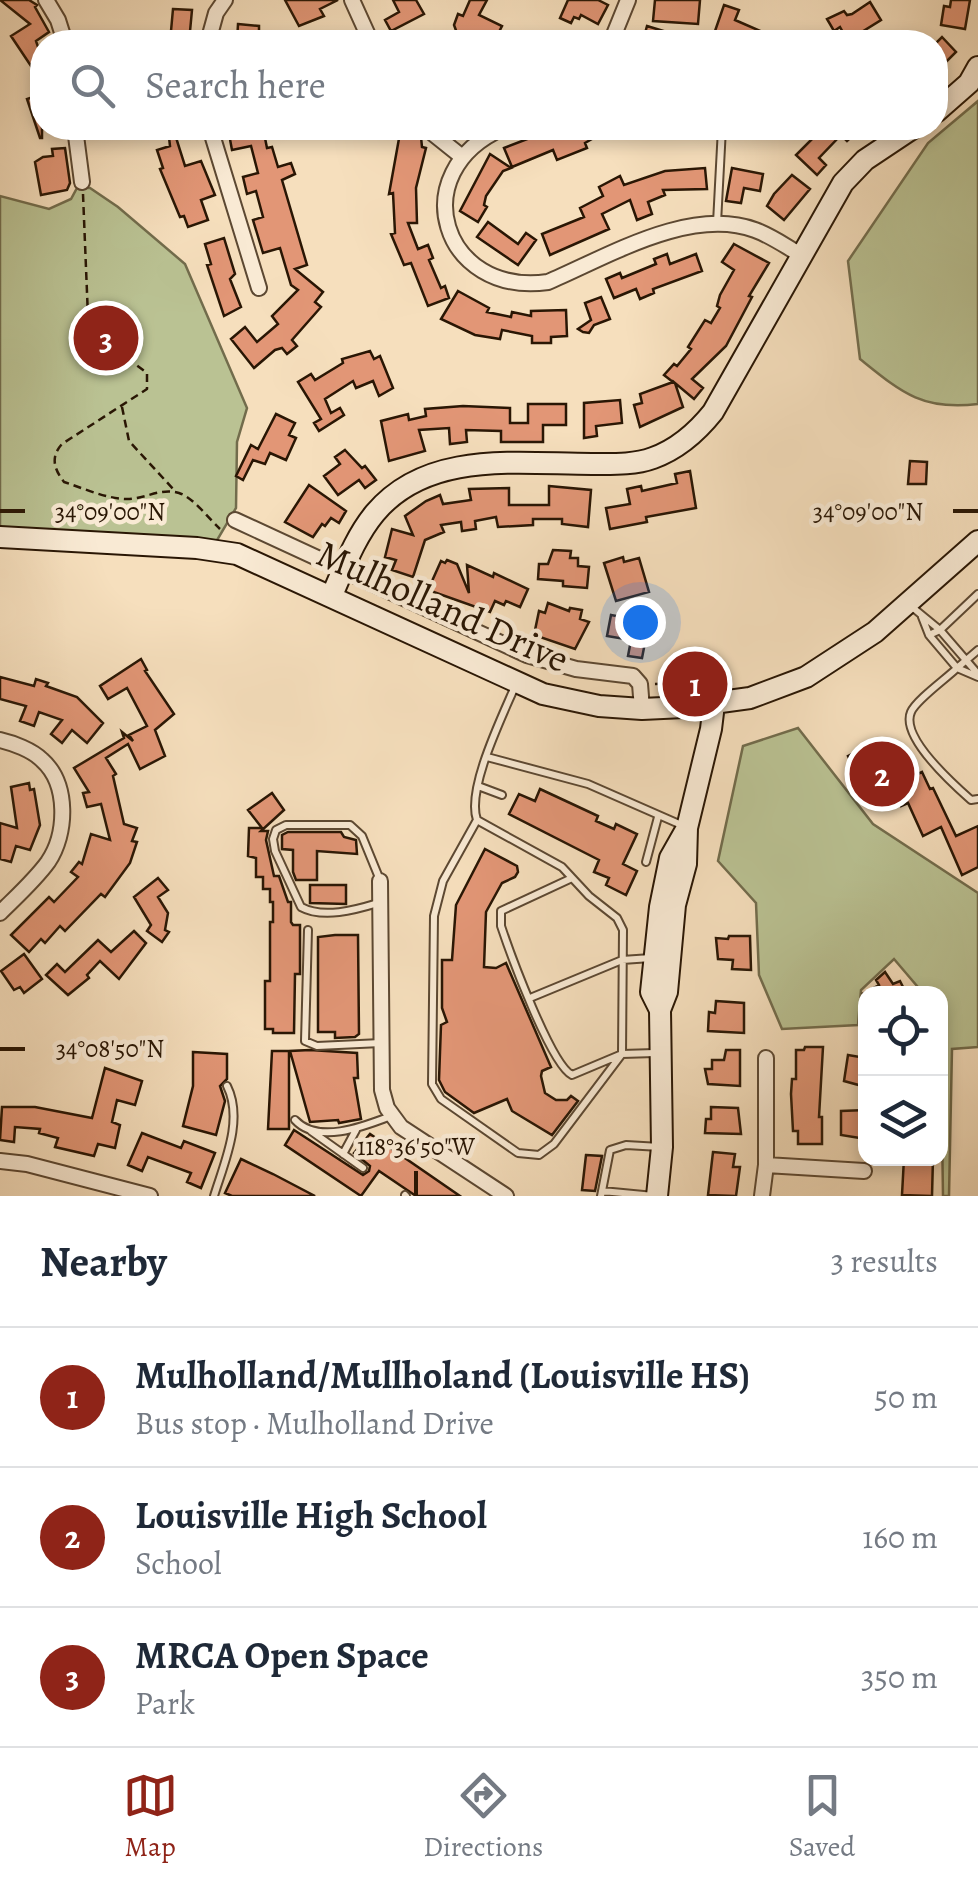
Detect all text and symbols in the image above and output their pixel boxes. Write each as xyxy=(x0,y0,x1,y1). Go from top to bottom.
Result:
search box xyxy=(30,30,948,140)
icon: search xyxy=(65,58,120,113)
text: Search here xyxy=(145,59,326,111)
pin: 3 xyxy=(74,300,138,376)
text: 34°09'00"N xyxy=(55,495,165,529)
text: 34°09'00"N xyxy=(813,495,923,529)
street label: Mulholland Drive xyxy=(309,527,577,685)
your location xyxy=(615,597,666,648)
pin: 1 xyxy=(662,646,728,722)
pin: 2 xyxy=(850,736,914,812)
map controls xyxy=(858,986,948,1166)
button: locate xyxy=(858,986,948,1076)
text: 34°08'50"N xyxy=(56,1032,164,1066)
button: layers xyxy=(858,1076,948,1166)
text: 118°36'50"W xyxy=(357,1130,476,1164)
text: Nearby xyxy=(40,1233,167,1290)
text: 3 results xyxy=(831,1239,938,1283)
text: Mulholland/Mullholand (Louisville HS) xyxy=(135,1349,750,1401)
text: 1 xyxy=(67,1375,78,1419)
text: 50 m xyxy=(874,1375,938,1419)
text: Bus stop · Mulholland Drive xyxy=(135,1401,494,1445)
text: Louisville High School xyxy=(135,1489,487,1541)
text: 2 xyxy=(65,1515,80,1559)
text: 160 m xyxy=(862,1515,938,1559)
text: School xyxy=(135,1541,222,1585)
text: MRCA Open Space xyxy=(135,1629,429,1681)
text: 3 xyxy=(66,1655,79,1699)
text: 350 m xyxy=(861,1655,938,1699)
text: Park xyxy=(135,1681,195,1725)
tab: Map xyxy=(123,1768,178,1866)
tab: Directions xyxy=(423,1768,543,1866)
tab: Saved xyxy=(789,1768,855,1866)

